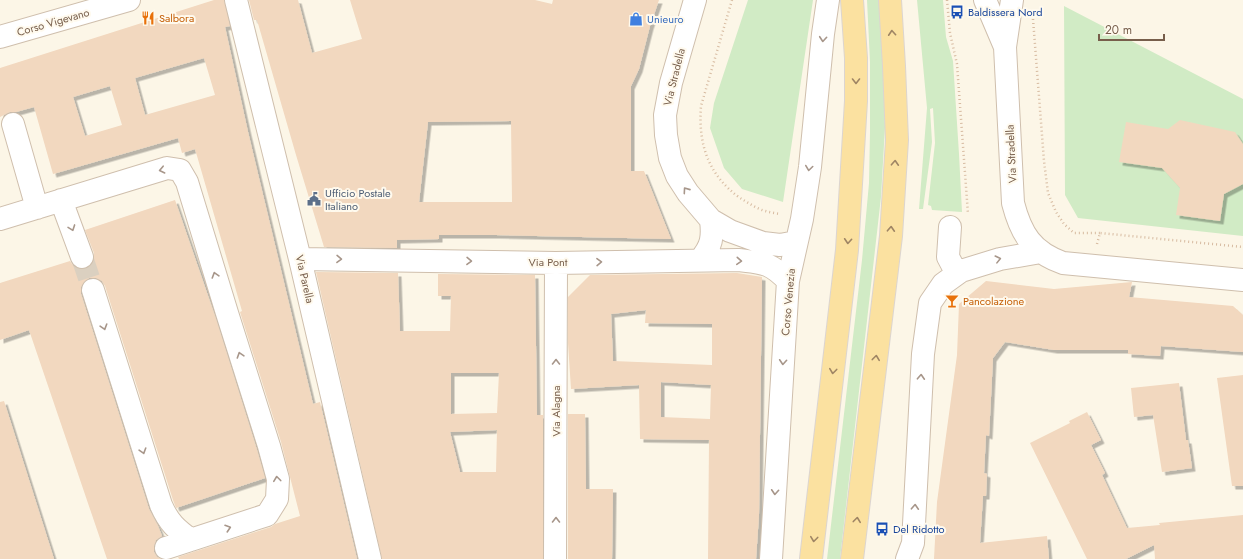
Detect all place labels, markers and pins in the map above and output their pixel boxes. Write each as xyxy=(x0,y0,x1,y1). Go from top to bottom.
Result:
bus stop icon: Baldissera Nord xyxy=(949,4,965,20)
place label: Baldissera Nord xyxy=(968,4,1043,20)
restaurant icon: Salbora xyxy=(140,10,156,26)
place label: Salbora xyxy=(159,10,194,26)
shop icon: Unieuro xyxy=(628,11,644,27)
place label: Unieuro xyxy=(647,11,684,27)
place label: Ufficio Postale Italiano xyxy=(325,185,391,214)
public building icon: Ufficio Postale Italiano xyxy=(306,191,322,207)
bar icon: Pancolazione xyxy=(944,293,960,309)
place label: Pancolazione xyxy=(963,293,1025,309)
bus stop icon: Del Ridotto xyxy=(874,521,890,537)
place label: Del Ridotto xyxy=(893,521,945,537)

